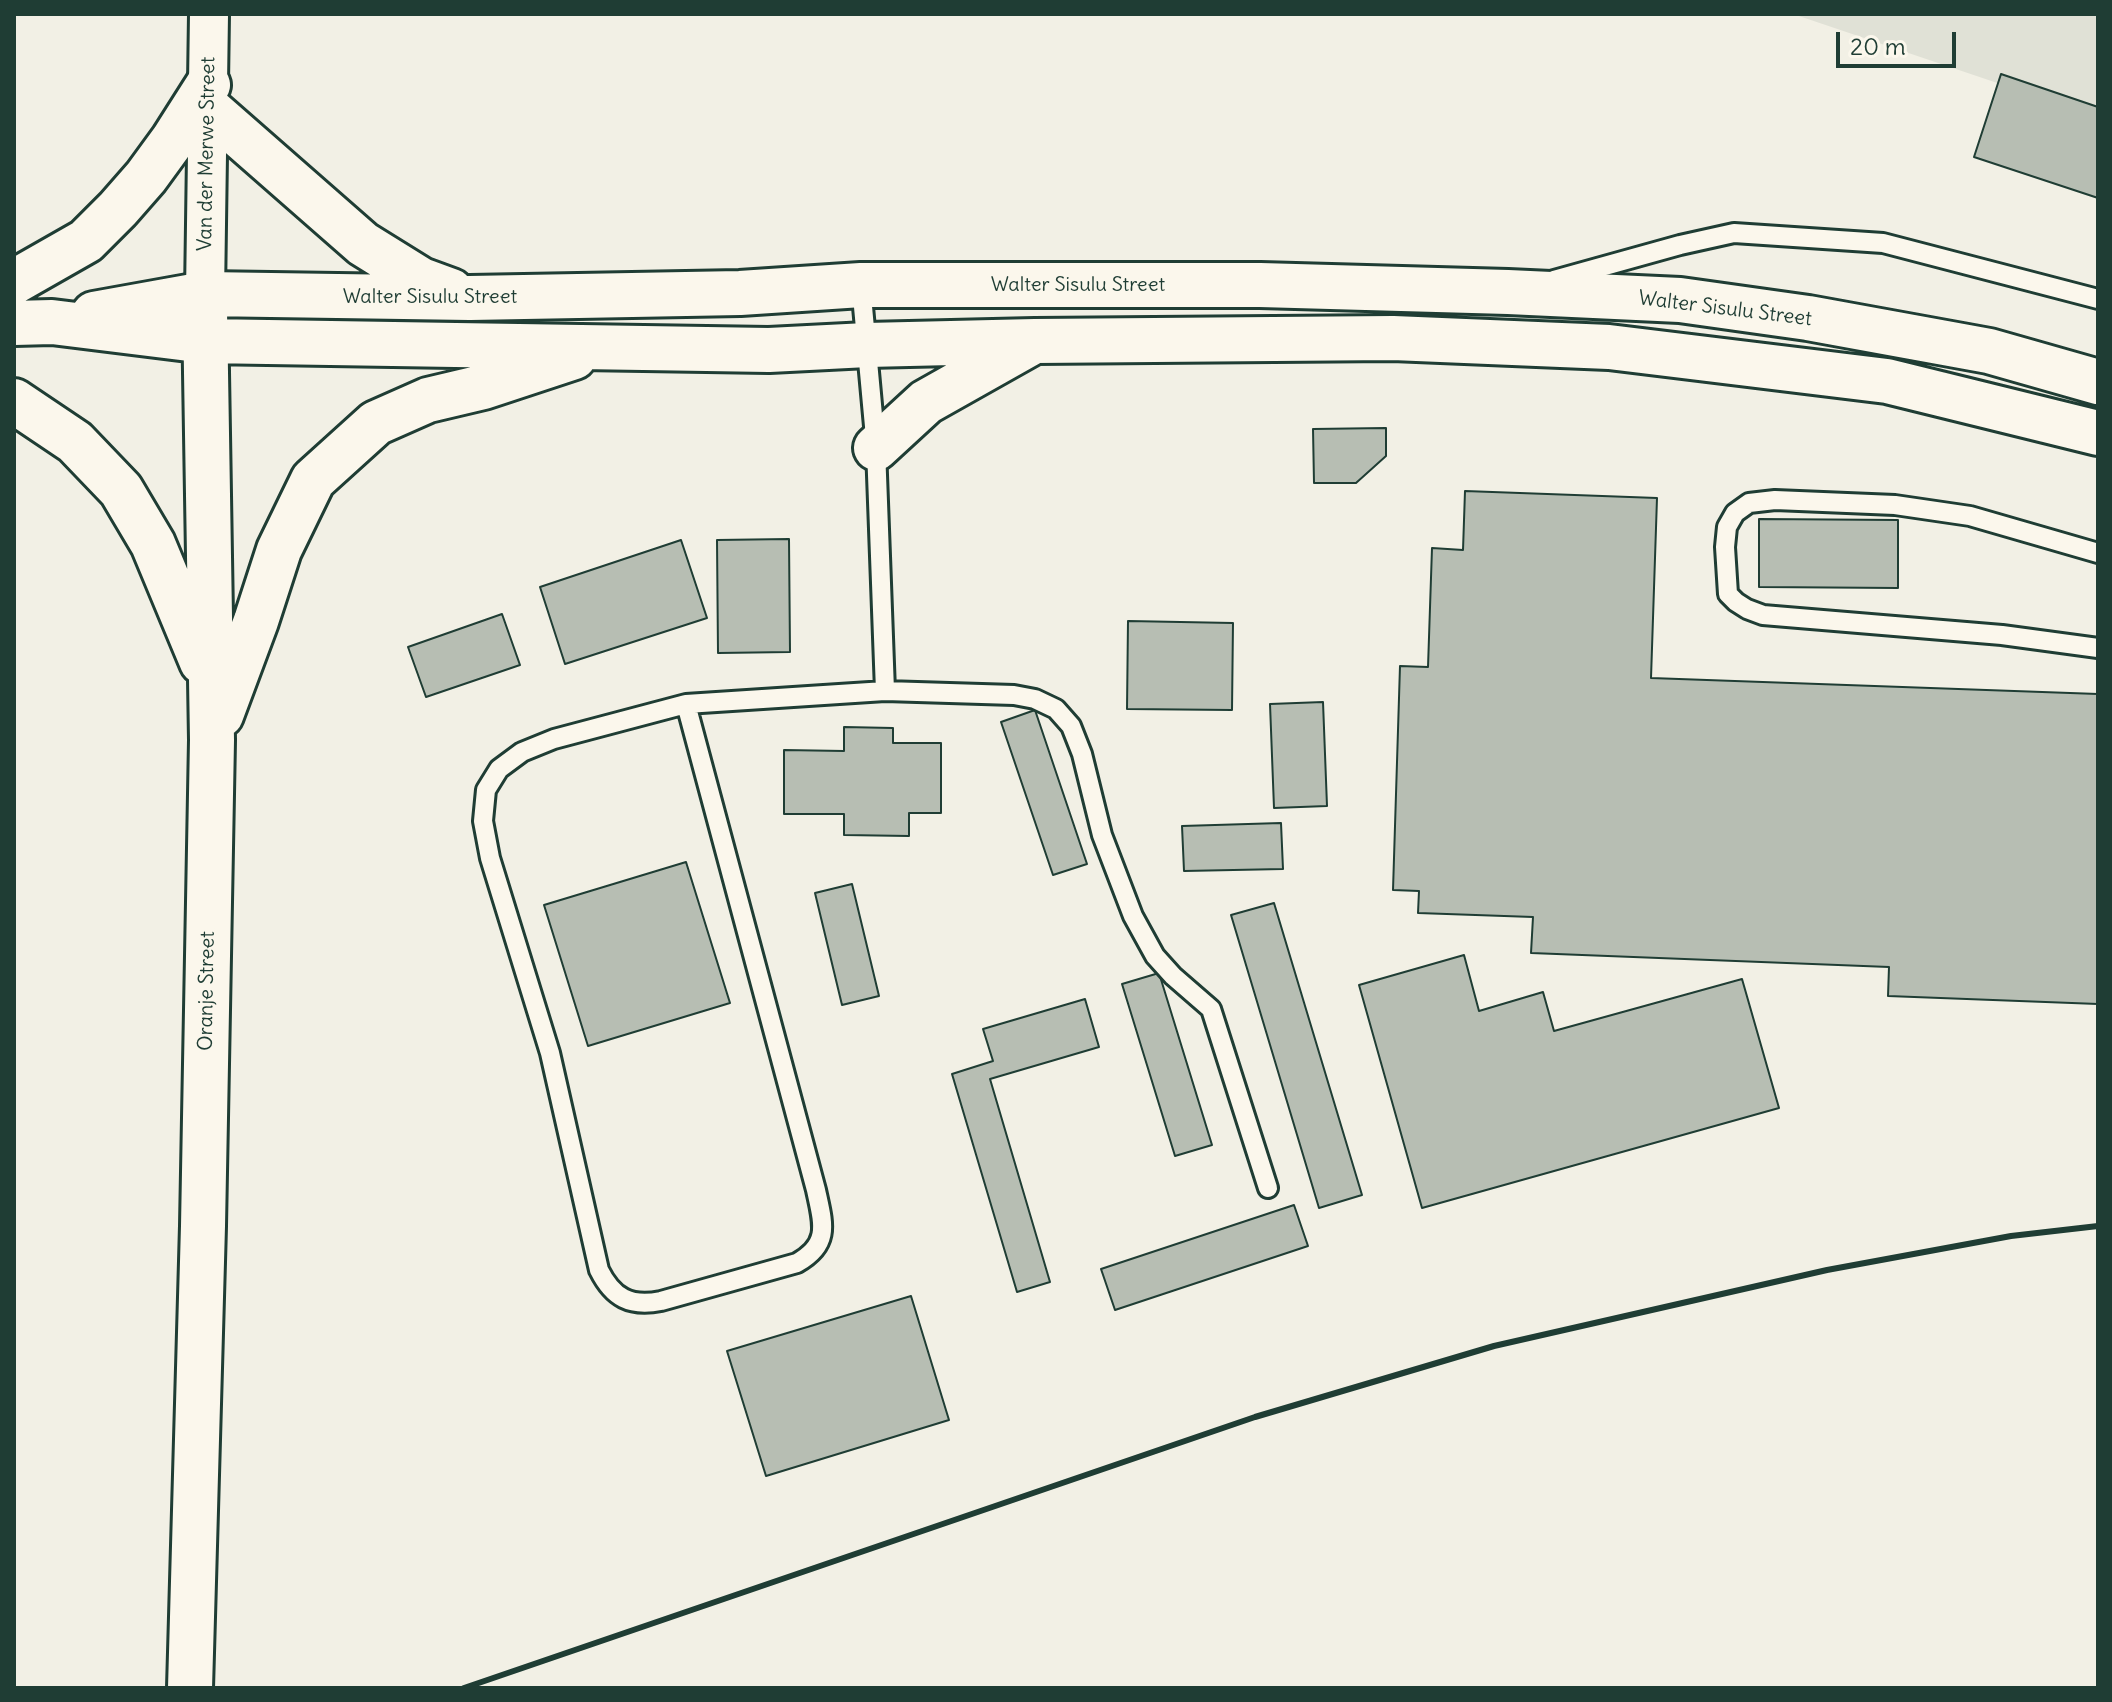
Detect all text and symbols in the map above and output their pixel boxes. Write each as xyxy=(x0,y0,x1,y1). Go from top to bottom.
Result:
scale bar xyxy=(1840,16,1960,66)
text: 20 m xyxy=(1850,31,1906,61)
street label: Van der Merwe Street xyxy=(193,57,221,251)
street label: Walter Sisulu Street xyxy=(991,273,1165,297)
street label: Walter Sisulu Street xyxy=(343,285,517,309)
street label: Walter Sisulu Street xyxy=(1637,286,1813,332)
street label: Oranje Street xyxy=(194,931,220,1051)

